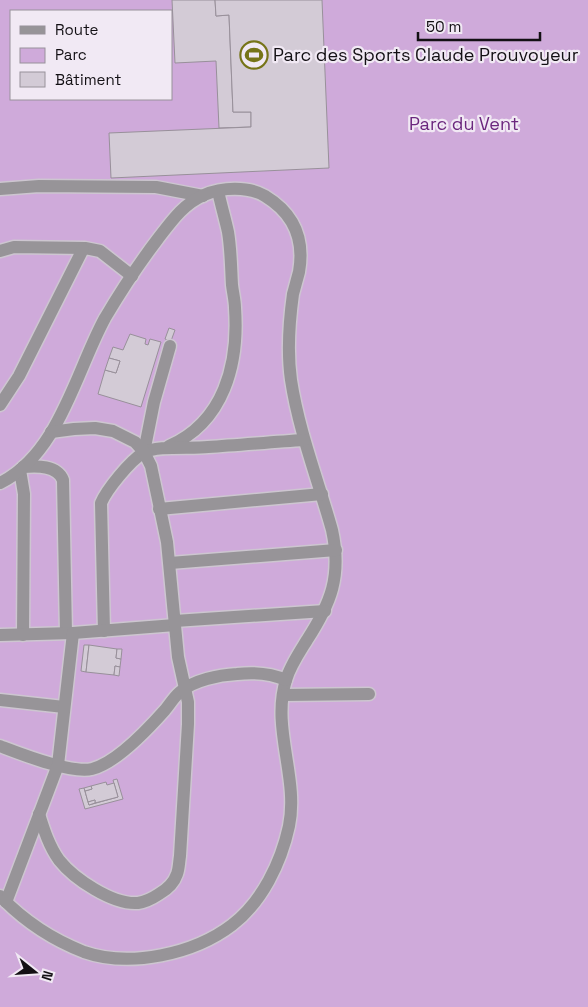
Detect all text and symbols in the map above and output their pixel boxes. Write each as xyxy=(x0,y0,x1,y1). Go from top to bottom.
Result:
legend xyxy=(10,10,172,100)
scale bar xyxy=(418,10,540,42)
text: 50 m xyxy=(426,17,461,36)
text: Route xyxy=(55,20,99,39)
sports icon: Parc des Sports Claude Prouvoyeur xyxy=(239,40,269,70)
place label: Parc des Sports Claude Prouvoyeur xyxy=(273,43,579,66)
text: Parc xyxy=(55,45,87,64)
text: Bâtiment xyxy=(55,70,121,89)
park label: Parc du Vent xyxy=(409,112,519,135)
north arrow xyxy=(10,947,60,997)
text: N xyxy=(37,969,57,983)

